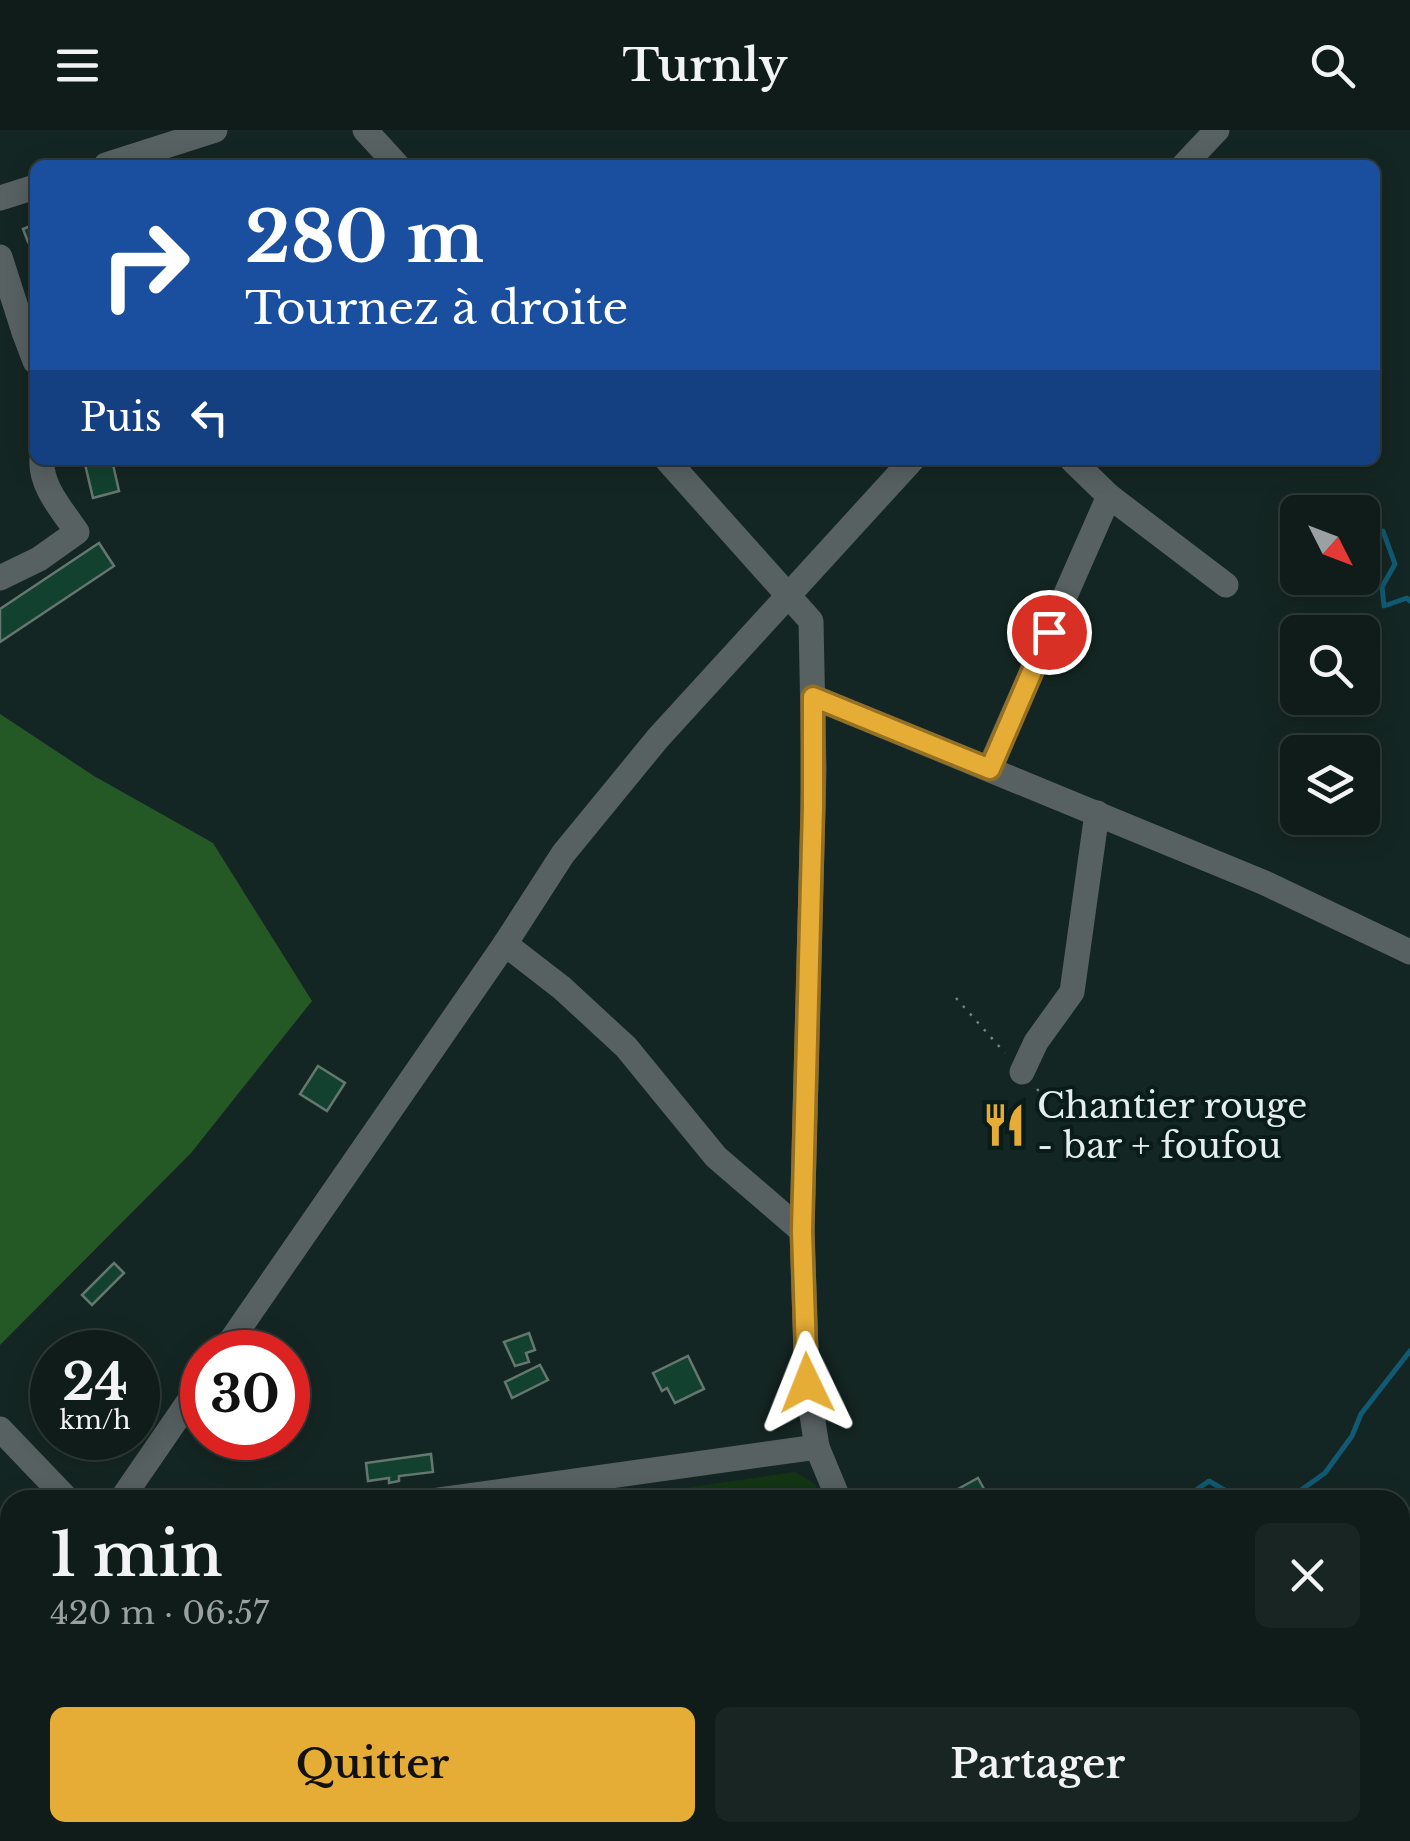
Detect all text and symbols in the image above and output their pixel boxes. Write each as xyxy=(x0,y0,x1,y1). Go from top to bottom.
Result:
text: Turnly xyxy=(623,37,787,93)
icon: menu xyxy=(50,38,105,93)
icon: search xyxy=(1305,38,1360,93)
text: 280 m xyxy=(245,194,484,281)
icon: right xyxy=(80,200,210,330)
text: Tournez à droite xyxy=(245,280,628,336)
icon: left xyxy=(182,390,237,445)
text: Puis xyxy=(80,394,162,441)
north arrow xyxy=(1280,495,1380,595)
map controls xyxy=(1280,495,1380,835)
pin xyxy=(1007,590,1092,675)
icon: arrive xyxy=(1022,605,1077,660)
button: search xyxy=(1280,615,1380,715)
button: layers xyxy=(1280,735,1380,835)
place label: Chantier rouge - bar + foufou xyxy=(1037,1084,1307,1167)
restaurant icon: Chantier rouge - bar + foufou xyxy=(980,1101,1028,1149)
speed limit sign: 30 xyxy=(180,1330,310,1460)
position arrow xyxy=(755,1331,859,1435)
text: 24 xyxy=(62,1351,128,1414)
text: km/h xyxy=(60,1405,130,1436)
text: 1 min xyxy=(50,1518,223,1592)
button: close xyxy=(1255,1523,1360,1628)
text: 420 m · 06:57 xyxy=(50,1593,269,1633)
button: Quitter xyxy=(50,1707,695,1822)
button: Partager xyxy=(715,1707,1360,1822)

